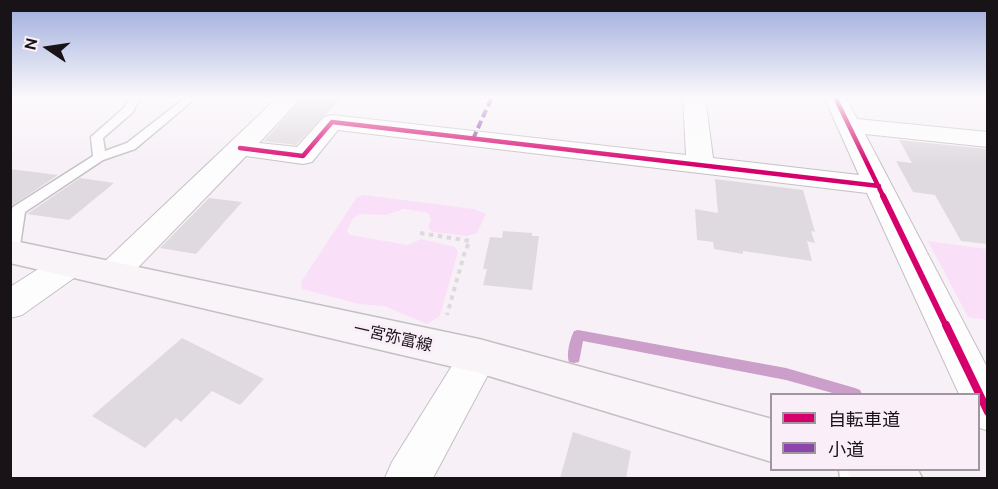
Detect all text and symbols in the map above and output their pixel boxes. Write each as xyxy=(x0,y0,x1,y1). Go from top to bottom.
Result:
north arrow xyxy=(18,18,78,78)
text: N xyxy=(20,36,41,52)
street label: 一宮弥富線 xyxy=(352,319,434,355)
legend xyxy=(770,393,980,471)
text: 自転車道 xyxy=(828,409,900,429)
text: 小道 xyxy=(828,439,864,459)

